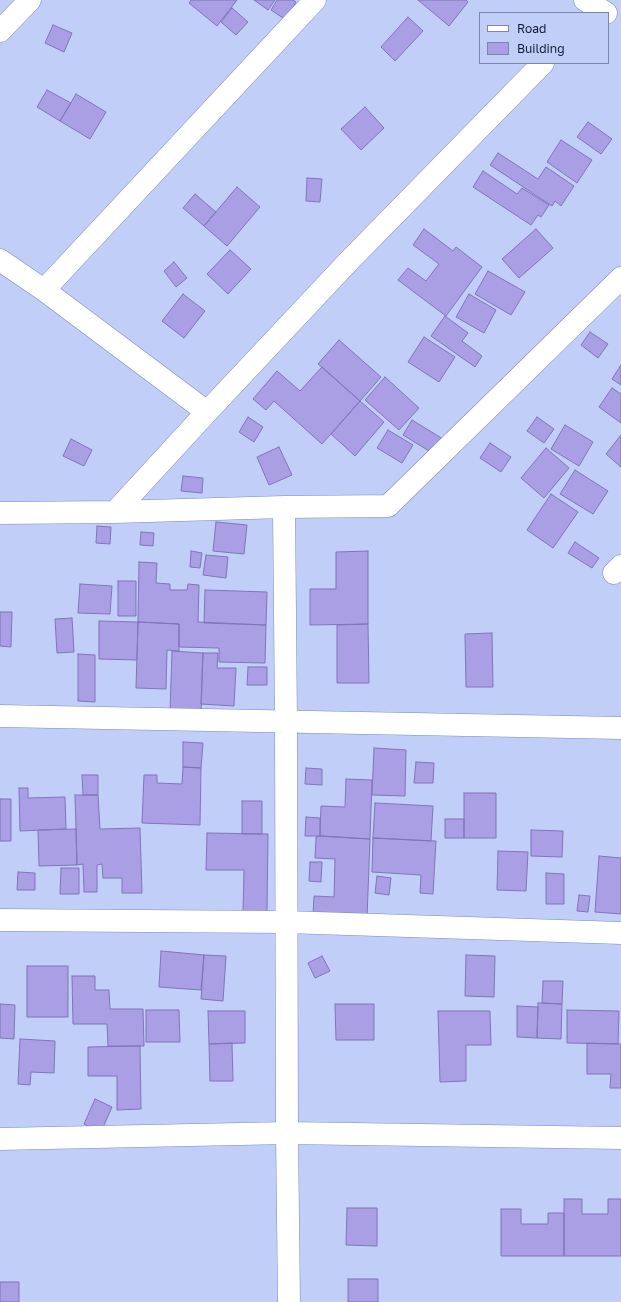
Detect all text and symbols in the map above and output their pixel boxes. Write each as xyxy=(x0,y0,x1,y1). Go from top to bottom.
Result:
legend xyxy=(479,12,609,64)
text: Road xyxy=(517,21,546,36)
text: Building xyxy=(517,41,565,56)

